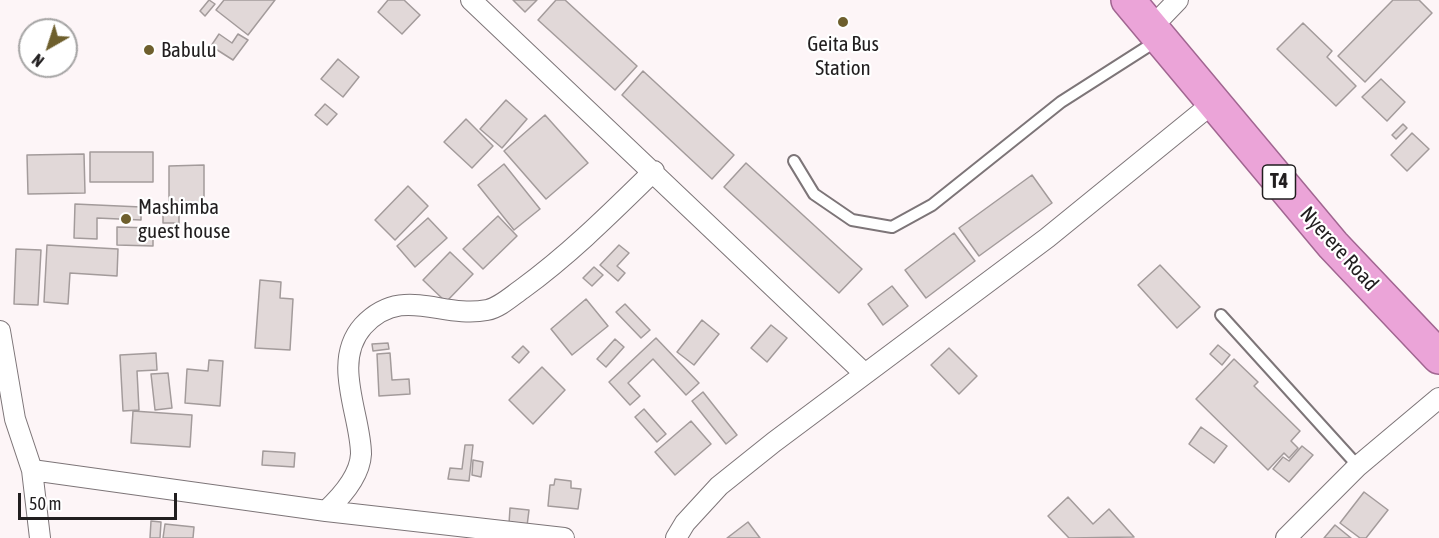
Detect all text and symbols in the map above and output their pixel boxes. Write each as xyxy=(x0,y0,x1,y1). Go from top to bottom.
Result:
marker: Geita Bus Station xyxy=(836,15,850,29)
north arrow xyxy=(18,18,78,78)
place label: Geita Bus Station xyxy=(807,31,879,81)
place label: Babulu xyxy=(161,37,217,63)
marker: Babulu xyxy=(142,43,156,57)
text: N xyxy=(29,50,47,70)
road number: T4 xyxy=(1262,165,1296,199)
place label: Mashimba guest house xyxy=(138,194,230,244)
street label: Nyerere Road xyxy=(1295,202,1383,296)
marker: Mashimba guest house xyxy=(119,212,133,226)
scale bar xyxy=(21,481,180,519)
text: 50 m xyxy=(29,493,61,514)

